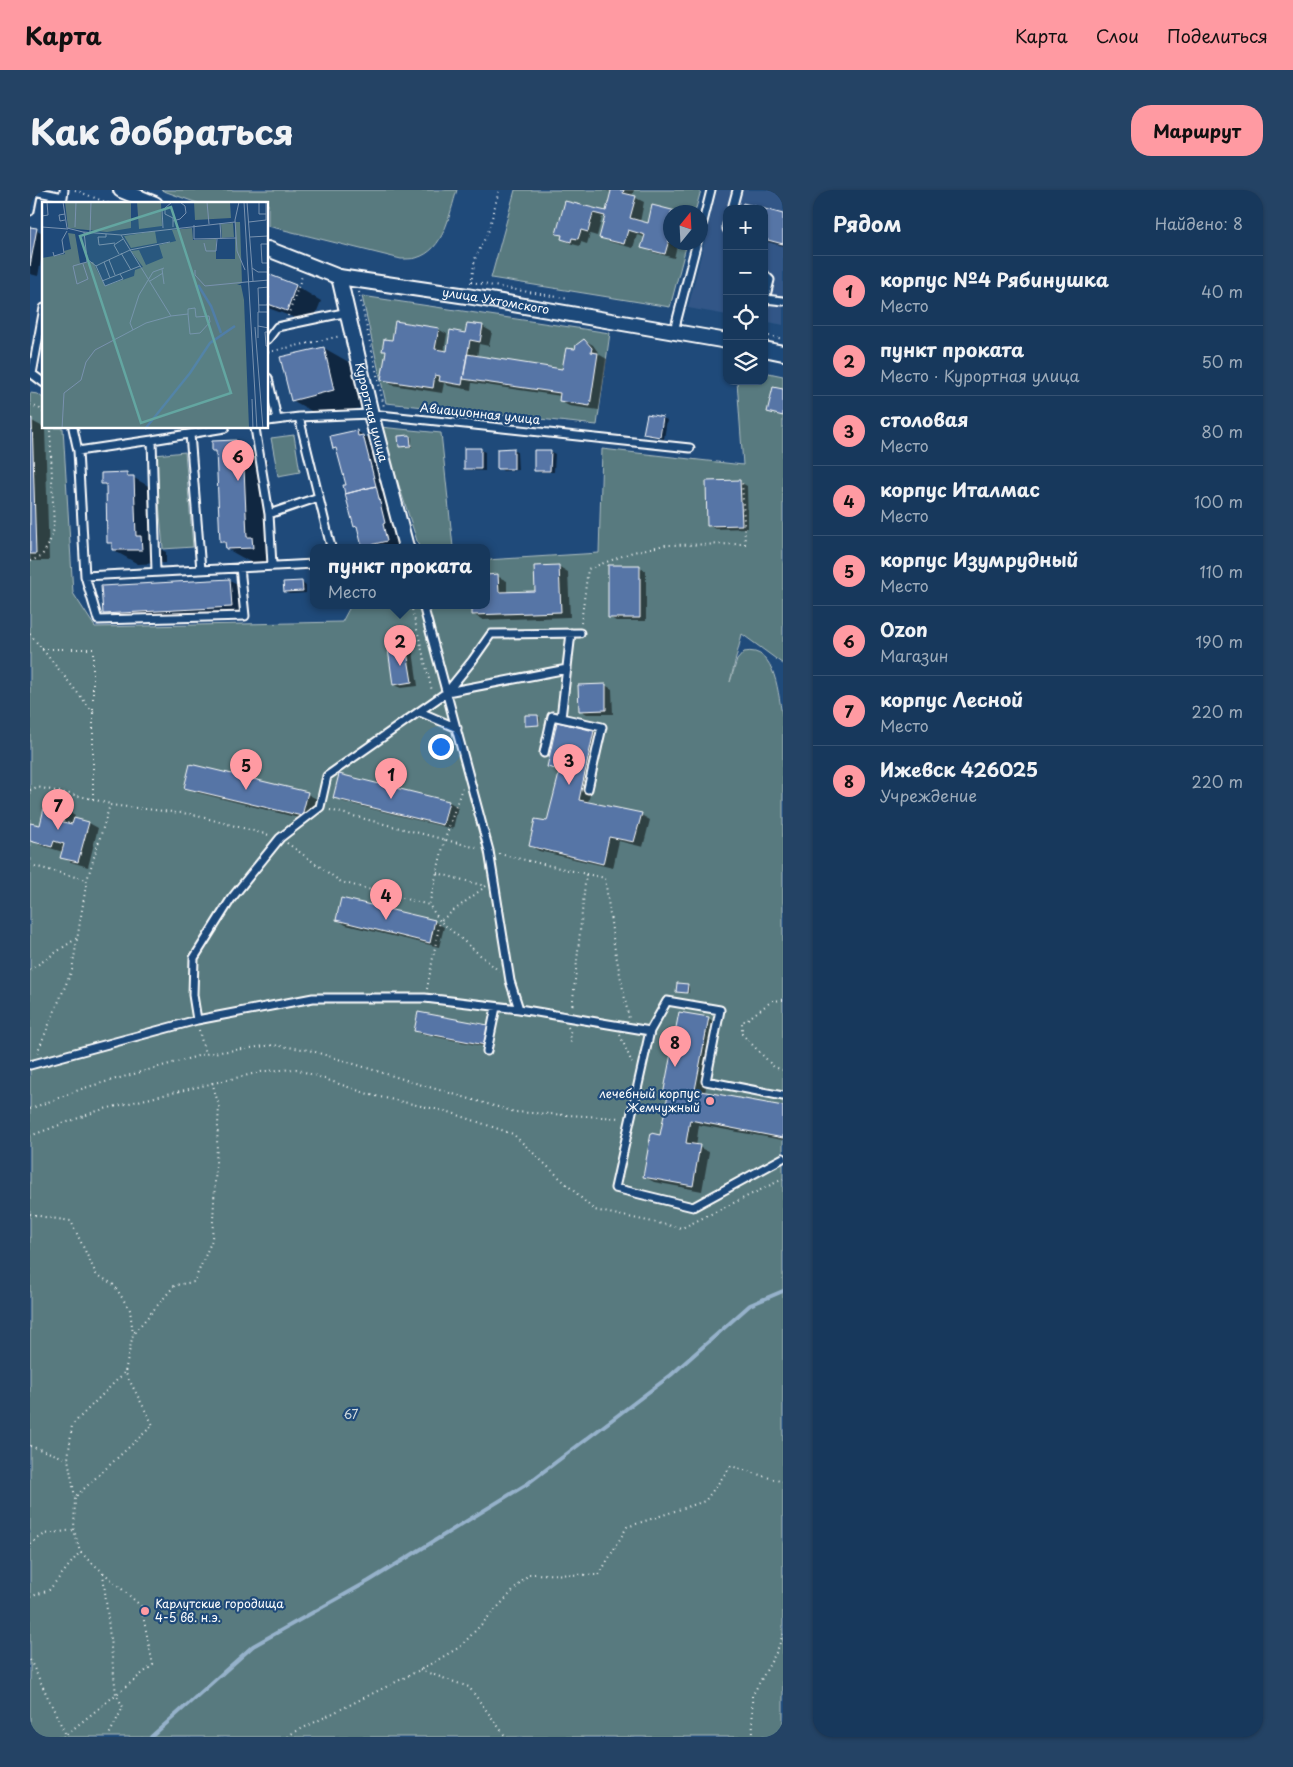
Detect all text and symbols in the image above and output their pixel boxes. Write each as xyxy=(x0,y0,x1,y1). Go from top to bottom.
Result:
text: Карта xyxy=(25,17,102,53)
text: Карта xyxy=(1015,22,1068,49)
text: Слои xyxy=(1096,22,1139,49)
text: Поделиться xyxy=(1167,22,1268,49)
text: Как добраться xyxy=(30,104,294,157)
button: Маршрут xyxy=(1131,105,1263,156)
inset map xyxy=(42,202,269,429)
north arrow xyxy=(663,205,708,250)
map controls xyxy=(723,205,768,385)
button: + xyxy=(723,205,768,250)
text: Рядом xyxy=(833,207,901,239)
text: Найдено: 8 xyxy=(1155,211,1243,235)
button: − xyxy=(723,250,768,295)
text: корпус №4 Рябинушка xyxy=(880,265,1109,293)
text: 1 xyxy=(845,279,853,303)
text: 40 m xyxy=(1201,279,1243,303)
street label: улица Ухтомского xyxy=(441,282,551,318)
text: Место xyxy=(880,293,929,317)
button: locate xyxy=(723,295,768,340)
text: пункт проката xyxy=(880,335,1024,363)
button: layers xyxy=(723,340,768,385)
text: 2 xyxy=(843,349,855,373)
text: 50 m xyxy=(1202,349,1243,373)
street label: Курортная улица xyxy=(351,360,393,464)
text: Место · Курортная улица xyxy=(880,363,1080,387)
street label: Авиационная улица xyxy=(419,398,542,428)
text: столовая xyxy=(880,405,968,433)
text: 3 xyxy=(844,419,854,443)
text: 80 m xyxy=(1201,419,1243,443)
text: Место xyxy=(880,433,929,457)
pin: 6 xyxy=(222,440,254,481)
text: корпус Италмас xyxy=(880,475,1040,503)
text: 4 xyxy=(844,489,854,513)
text: 100 m xyxy=(1194,489,1243,513)
text: Место xyxy=(880,503,929,527)
popup xyxy=(310,544,490,609)
text: корпус Изумрудный xyxy=(880,545,1078,573)
text: пункт проката xyxy=(328,551,472,579)
text: 5 xyxy=(844,559,854,583)
text: 110 m xyxy=(1200,559,1243,583)
text: Место xyxy=(880,573,929,597)
text: Место xyxy=(328,579,377,603)
text: Ozon xyxy=(880,615,928,643)
pin: 2 xyxy=(384,625,416,666)
text: 6 xyxy=(843,629,855,653)
text: 190 m xyxy=(1195,629,1243,653)
text: Магазин xyxy=(880,643,949,667)
text: корпус Лесной xyxy=(880,685,1023,713)
text: 7 xyxy=(844,699,854,723)
text: 220 m xyxy=(1192,699,1243,723)
text: Место xyxy=(880,713,929,737)
your location xyxy=(428,734,454,760)
pin: 3 xyxy=(553,744,585,785)
pin: 5 xyxy=(230,749,262,790)
text: Ижевск 426025 xyxy=(880,755,1038,783)
pin: 1 xyxy=(375,758,407,799)
text: 8 xyxy=(844,769,854,793)
text: 220 m xyxy=(1192,769,1243,793)
text: Учреждение xyxy=(880,783,977,807)
pin: 7 xyxy=(42,789,74,830)
pin: 4 xyxy=(370,879,402,920)
pin: 8 xyxy=(659,1026,691,1067)
place label: лечебный корпус Жемчужный xyxy=(598,1084,700,1116)
marker: лечебный корпус Жемчужный xyxy=(704,1095,716,1107)
park label: 67 xyxy=(344,1405,359,1423)
place label: Карлутские городища 4-5 вв. н.э. xyxy=(155,1594,284,1626)
marker: Карлутские городища 4-5 вв. н.э. xyxy=(139,1605,151,1617)

